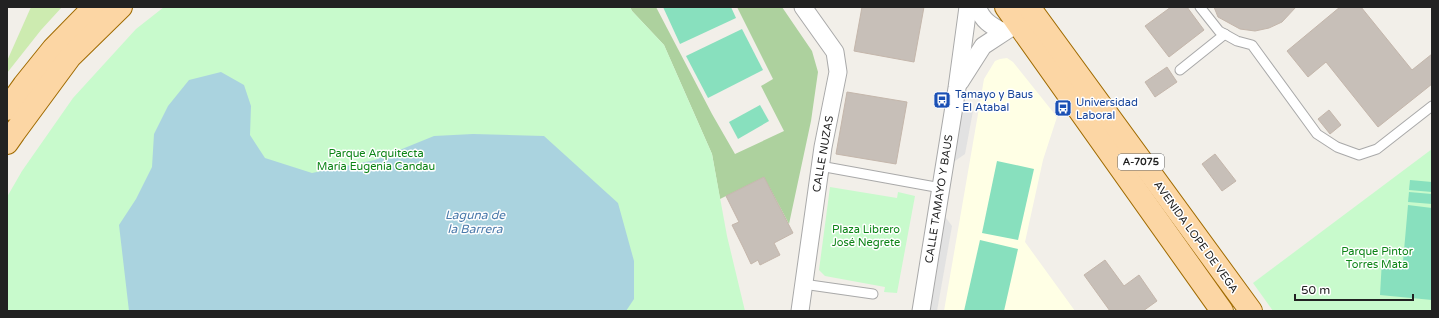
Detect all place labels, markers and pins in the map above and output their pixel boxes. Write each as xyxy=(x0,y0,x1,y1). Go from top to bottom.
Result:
place label: Tamayo y Baus - El Atabal xyxy=(955,88,1033,114)
bus stop icon: Tamayo y Baus - El Atabal xyxy=(932,90,952,110)
place label: Universidad Laboral xyxy=(1076,96,1138,122)
bus stop icon: Universidad Laboral xyxy=(1053,98,1073,118)

